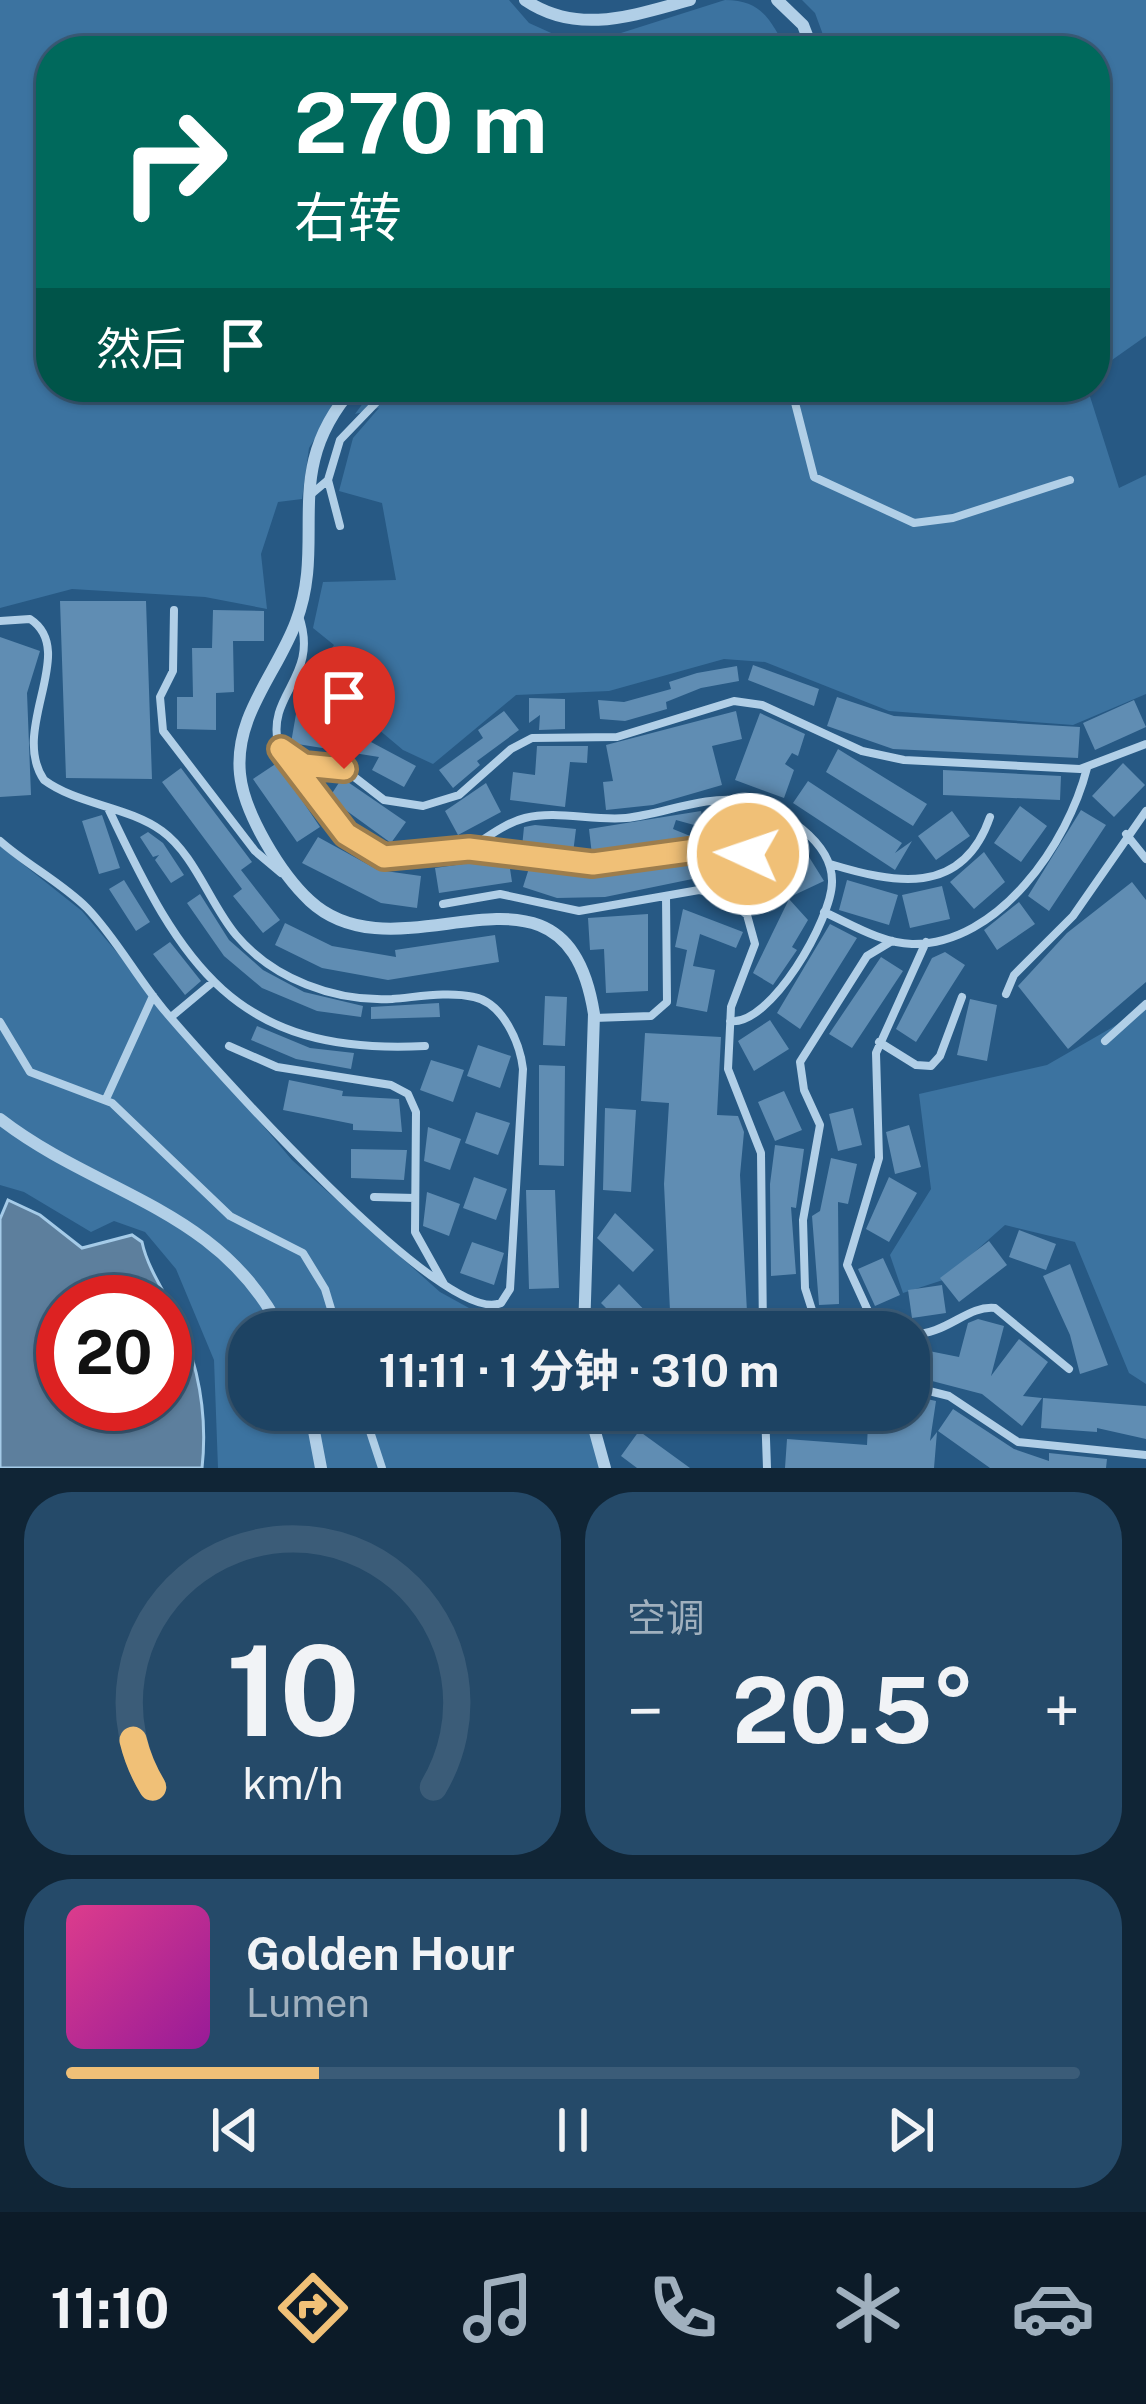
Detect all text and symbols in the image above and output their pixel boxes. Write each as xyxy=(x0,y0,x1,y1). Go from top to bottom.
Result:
text: 270 m xyxy=(294,73,547,172)
icon: right xyxy=(96,84,252,240)
text: 右转 xyxy=(294,186,402,249)
icon: arrive xyxy=(210,312,276,378)
text: 然后 xyxy=(96,322,186,375)
pin xyxy=(293,646,395,769)
icon: arrive xyxy=(311,664,377,730)
position arrow xyxy=(685,791,811,917)
speed limit sign: 20 xyxy=(36,1275,192,1431)
text: 11:11 · 1 分钟 · 310 m xyxy=(379,1344,779,1397)
text: 空调 xyxy=(627,1595,705,1641)
text: 10 xyxy=(226,1617,359,1764)
text: 20.5° xyxy=(732,1657,975,1763)
text: − xyxy=(627,1672,664,1750)
text: + xyxy=(1043,1672,1080,1750)
text: km/h xyxy=(242,1757,343,1808)
text: Golden Hour xyxy=(246,1927,515,1980)
text: Lumen xyxy=(246,1980,370,2026)
icon: previous xyxy=(202,2097,268,2163)
icon: pause xyxy=(540,2097,606,2163)
icon: next xyxy=(878,2097,944,2163)
icon: directions xyxy=(271,2266,355,2350)
icon: music xyxy=(456,2266,540,2350)
icon: phone xyxy=(641,2266,725,2350)
icon: climate xyxy=(826,2266,910,2350)
icon: car xyxy=(1011,2266,1095,2350)
text: 11:10 xyxy=(51,2277,169,2340)

